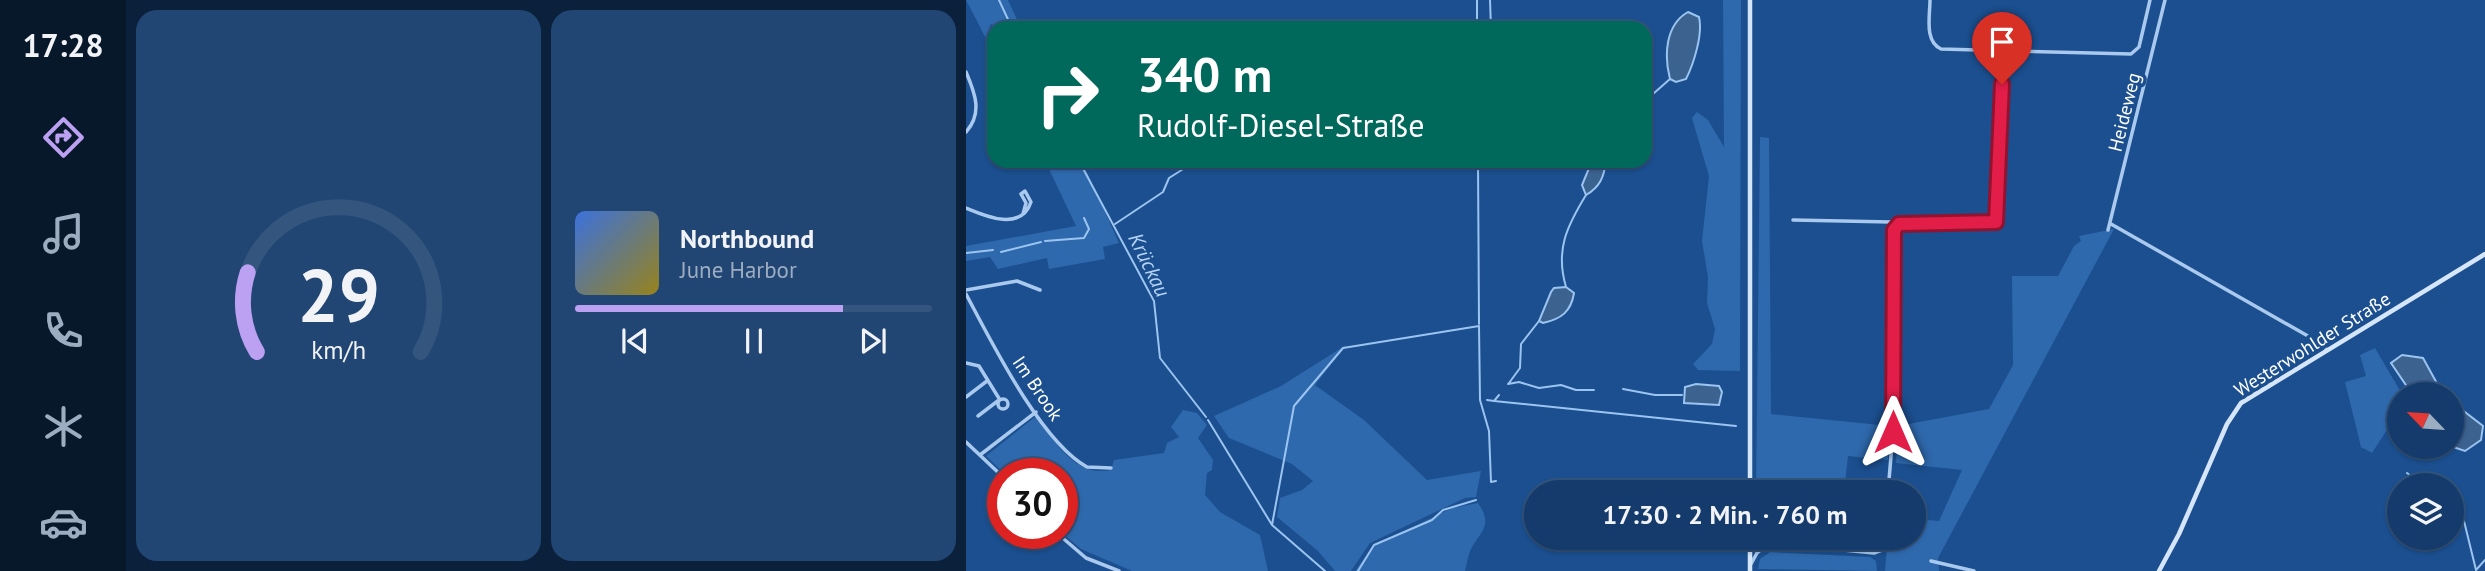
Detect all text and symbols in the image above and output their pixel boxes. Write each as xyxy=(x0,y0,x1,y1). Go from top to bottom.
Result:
pin xyxy=(1972,12.0,2032,84)
icon: arrive xyxy=(1983,23,2021,61)
text: 17:28 xyxy=(22,24,104,66)
text: 340 m xyxy=(1137,42,1272,106)
icon: right xyxy=(1022,49,1113,140)
street label: Heideweg xyxy=(2103,70,2145,154)
text: Rudolf-Diesel-Straße xyxy=(1137,104,1425,146)
icon: directions xyxy=(39,113,88,162)
icon: music xyxy=(39,209,88,258)
text: Northbound xyxy=(680,222,814,255)
water label: Krückau xyxy=(1122,228,1177,301)
text: 29 xyxy=(297,248,380,342)
text: June Harbor xyxy=(680,255,797,284)
street label: Westerwohlder Straße xyxy=(2230,286,2394,402)
icon: phone xyxy=(39,306,88,355)
icon: previous xyxy=(616,322,654,360)
icon: pause xyxy=(735,322,773,360)
icon: next xyxy=(854,322,892,360)
text: km/h xyxy=(311,333,366,365)
street label: Im Brook xyxy=(1008,351,1068,425)
north arrow xyxy=(2387,382,2464,458)
map controls xyxy=(2387,382,2464,550)
position arrow xyxy=(1856,395,1930,469)
icon: climate xyxy=(39,402,88,451)
speed limit sign: 30 xyxy=(987,458,1078,549)
button: layers xyxy=(2387,473,2464,550)
icon: car xyxy=(39,498,88,547)
text: 17:30 · 2 Min. · 760 m xyxy=(1602,498,1848,531)

